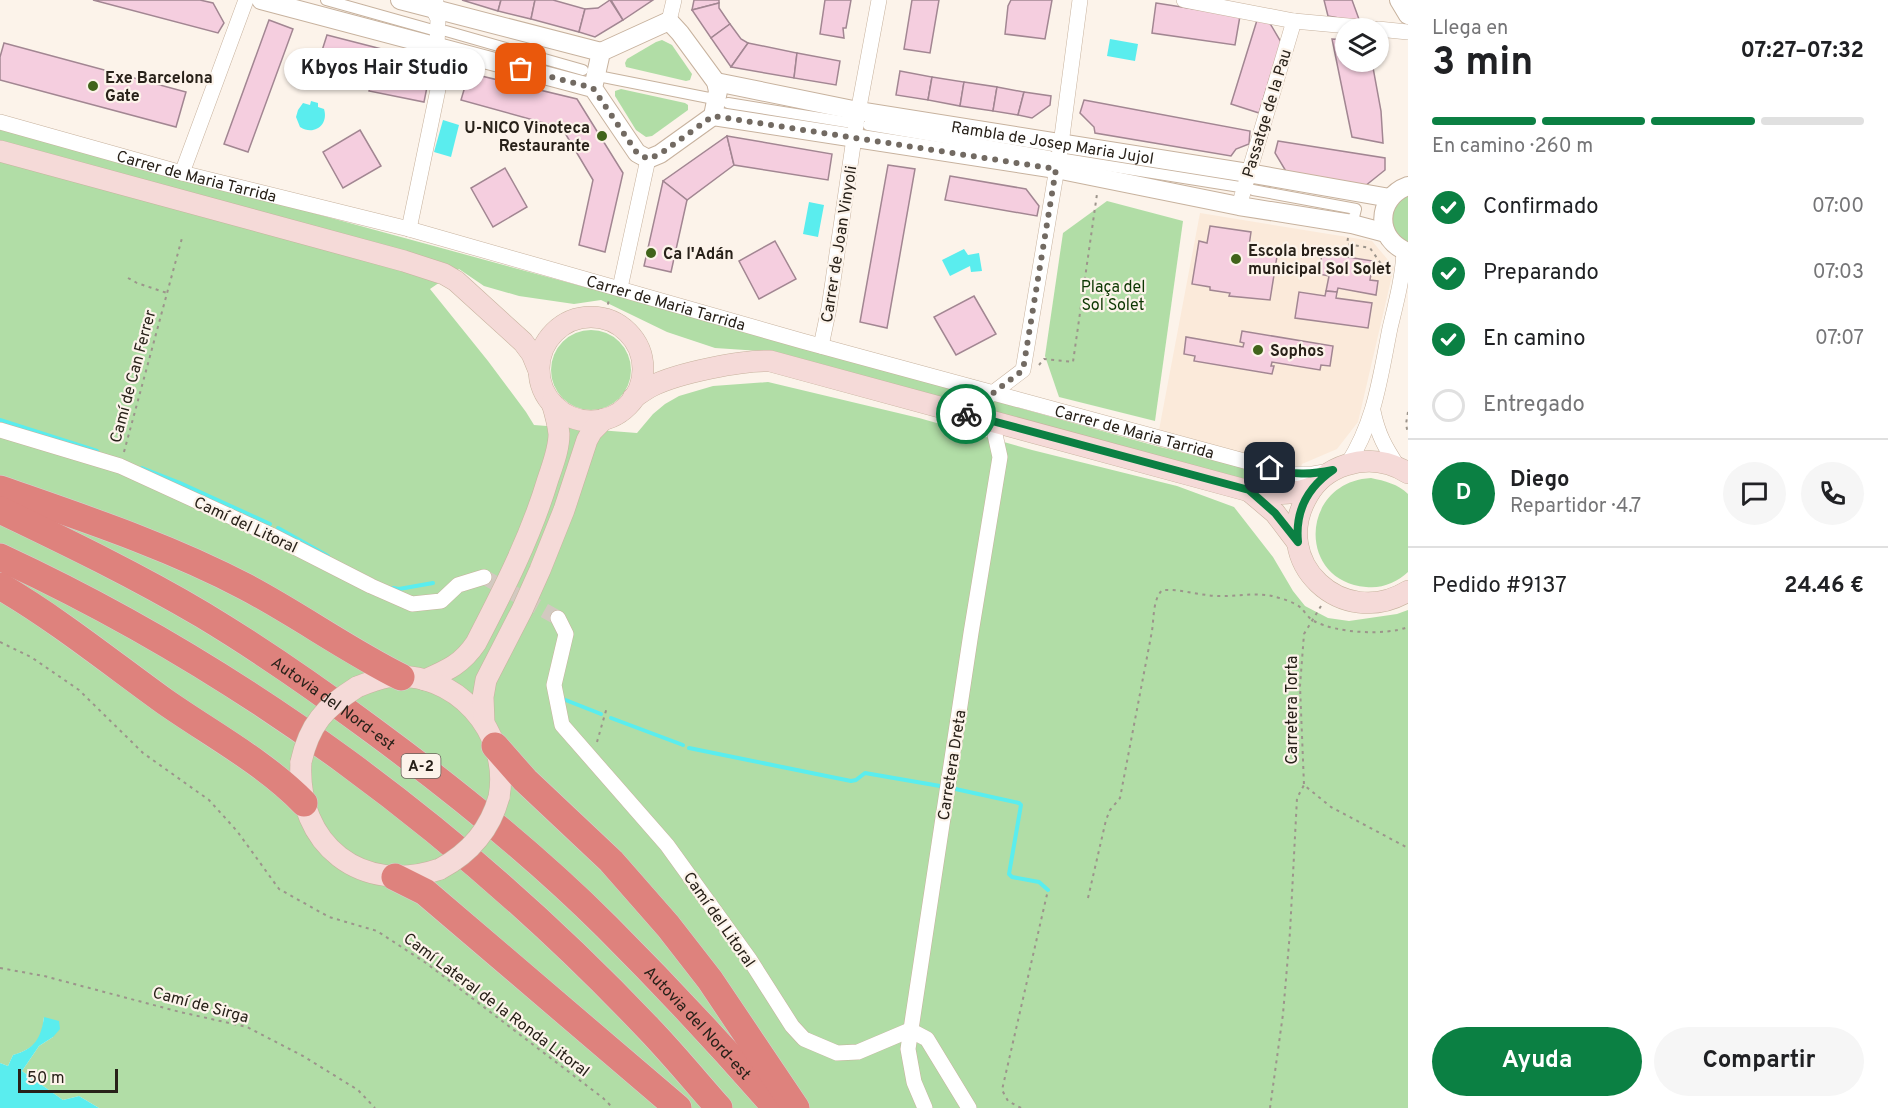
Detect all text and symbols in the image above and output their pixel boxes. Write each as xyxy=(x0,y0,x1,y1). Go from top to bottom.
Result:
text: Llega en xyxy=(1432,16,1508,42)
map controls xyxy=(1335,18,1389,72)
button: layers xyxy=(1335,18,1389,72)
text: 07:27–07:32 xyxy=(1740,38,1864,65)
text: 3 min xyxy=(1432,40,1533,89)
pin xyxy=(495,43,546,94)
street label: Passatge de la Pau xyxy=(1239,47,1297,180)
callout: Kbyos Hair Studio xyxy=(284,48,485,90)
icon: bag xyxy=(504,52,537,85)
text: Kbyos Hair Studio xyxy=(301,56,468,82)
place label: Exe Barcelona Gate xyxy=(105,69,213,107)
marker: Exe Barcelona Gate xyxy=(86,79,100,93)
street label: Rambla de Josep Maria Jujol xyxy=(950,118,1155,170)
place label: U-NICO Vinoteca Restaurante xyxy=(464,119,590,157)
marker: U-NICO Vinoteca Restaurante xyxy=(595,129,609,143)
text: En camino · 260 m xyxy=(1432,134,1593,160)
street label: Carrer de Maria Tarrida xyxy=(114,147,278,208)
street label: Carrer de Joan Vinyoli xyxy=(818,164,862,324)
icon: check xyxy=(1432,191,1465,224)
text: Confirmado xyxy=(1483,194,1599,221)
text: 07:00 xyxy=(1812,194,1864,220)
place label: Escola bressol municipal Sol Solet xyxy=(1248,242,1391,280)
place label: Ca l'Adán xyxy=(663,245,734,265)
marker: Ca l'Adán xyxy=(644,246,658,260)
marker: Escola bressol municipal Sol Solet xyxy=(1229,252,1243,266)
icon: check xyxy=(1432,257,1465,290)
text: Preparando xyxy=(1483,260,1599,287)
text: 07:03 xyxy=(1813,260,1864,286)
street label: Carrer de Maria Tarrida xyxy=(583,272,747,336)
park label: Plaça del Sol Solet xyxy=(1081,278,1145,316)
street label: Camí de Can Ferrer xyxy=(107,308,161,445)
icon: check xyxy=(1432,323,1465,356)
text: En camino xyxy=(1483,326,1585,353)
text: 07:07 xyxy=(1815,326,1864,352)
place label: Sophos xyxy=(1270,342,1324,362)
marker: Sophos xyxy=(1251,343,1265,357)
courier xyxy=(936,384,996,444)
text: Entregado xyxy=(1483,392,1585,419)
icon: bike xyxy=(950,398,983,431)
street label: Carrer de Maria Tarrida xyxy=(1052,402,1216,464)
pin xyxy=(1244,442,1295,493)
icon: home xyxy=(1253,451,1286,484)
button: chat xyxy=(1723,462,1786,525)
button: phone xyxy=(1801,462,1864,525)
text: Diego xyxy=(1510,467,1569,494)
text: D xyxy=(1456,480,1471,507)
street label: Camí del Litoral xyxy=(190,493,300,559)
text: Repartidor · 4.7 xyxy=(1510,494,1641,520)
text: Pedido #9137 xyxy=(1432,573,1567,600)
text: 24.46 € xyxy=(1784,573,1864,600)
street label: Autovia del Nord-est xyxy=(267,653,399,755)
street label: Carretera Torta xyxy=(1283,656,1303,765)
street label: Carretera Dreta xyxy=(934,709,972,822)
road number: A-2 xyxy=(402,754,440,778)
street label: Camí del Litoral xyxy=(678,868,759,972)
street label: Camí Lateral de la Ronda Litoral xyxy=(399,929,593,1082)
street label: Autovia del Nord-est xyxy=(639,963,754,1085)
street label: Camí de Sirga xyxy=(150,983,251,1028)
button: Ayuda xyxy=(1432,1027,1642,1096)
button: Compartir xyxy=(1654,1027,1864,1096)
scale bar xyxy=(18,1066,118,1094)
text: 50 m xyxy=(27,1069,65,1089)

